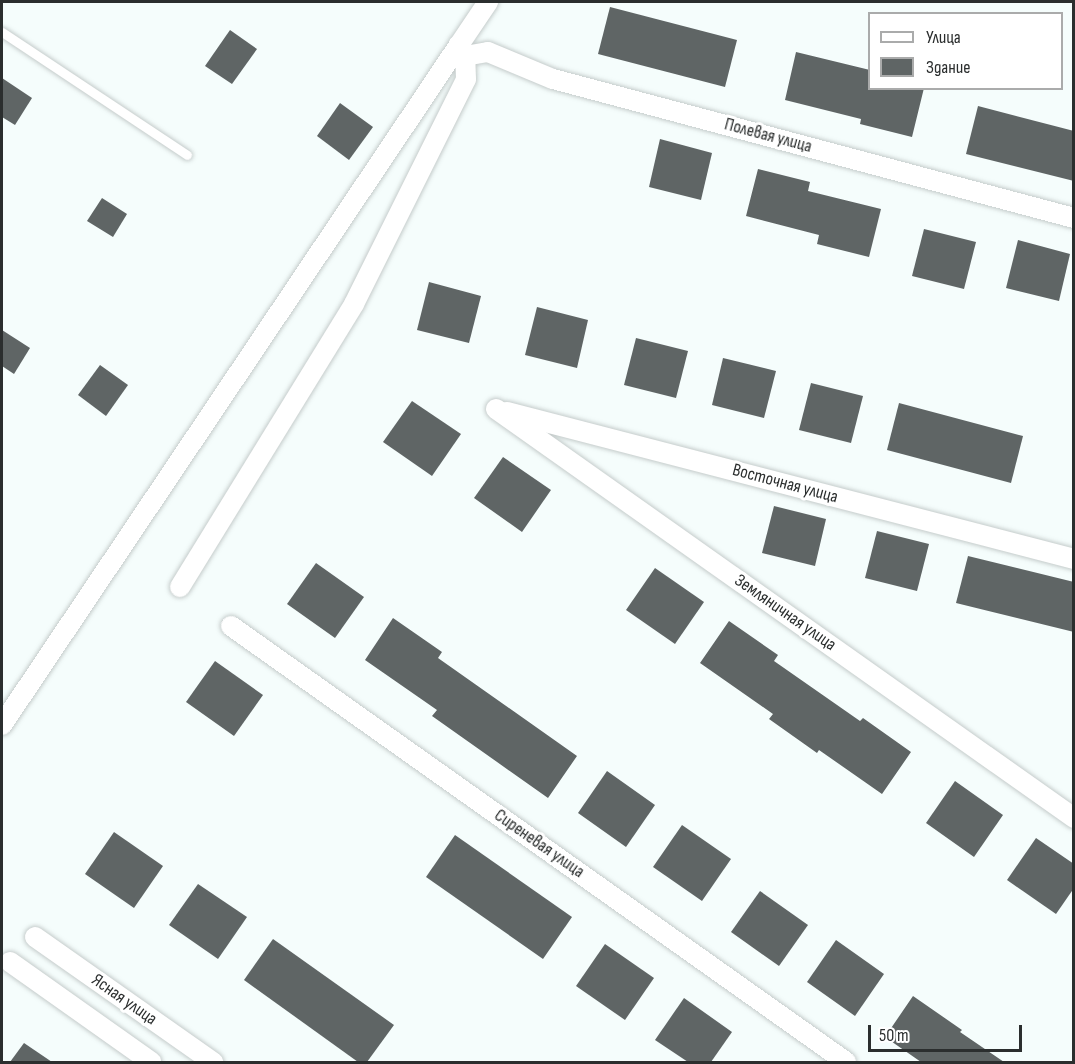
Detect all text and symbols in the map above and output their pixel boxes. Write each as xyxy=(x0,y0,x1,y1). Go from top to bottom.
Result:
legend xyxy=(868,12,1063,90)
text: Улица xyxy=(926,27,961,48)
text: Здание xyxy=(926,57,971,78)
street label: Полевая улица xyxy=(722,114,814,158)
street label: Восточная улица xyxy=(730,460,840,508)
street label: Земляничная улица xyxy=(730,570,840,656)
street label: Сиреневая улица xyxy=(490,805,588,883)
street label: Ясная улица xyxy=(87,970,161,1030)
scale bar xyxy=(871,1013,1026,1051)
text: 50 m xyxy=(879,1025,909,1046)

